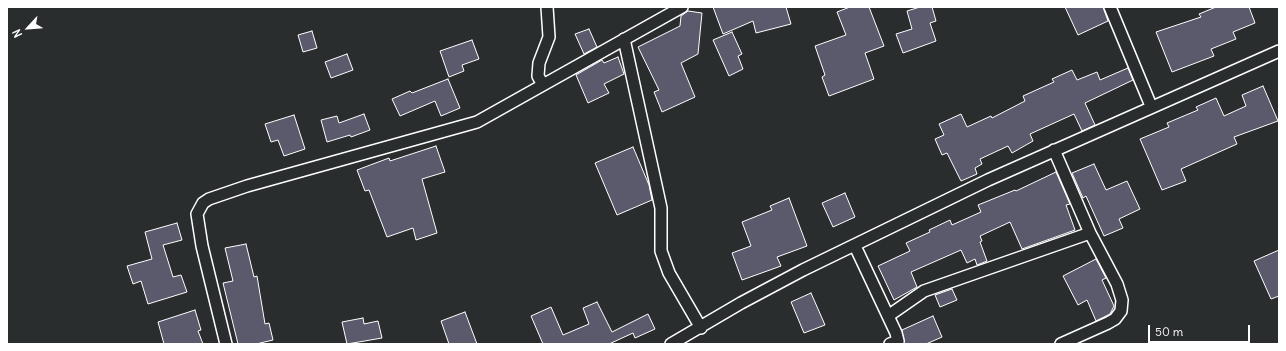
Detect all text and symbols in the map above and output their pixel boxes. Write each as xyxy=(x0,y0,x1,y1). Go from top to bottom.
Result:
north arrow xyxy=(8,8,48,48)
text: N xyxy=(9,27,25,40)
scale bar xyxy=(1150,317,1252,343)
text: 50 m xyxy=(1155,324,1183,339)

